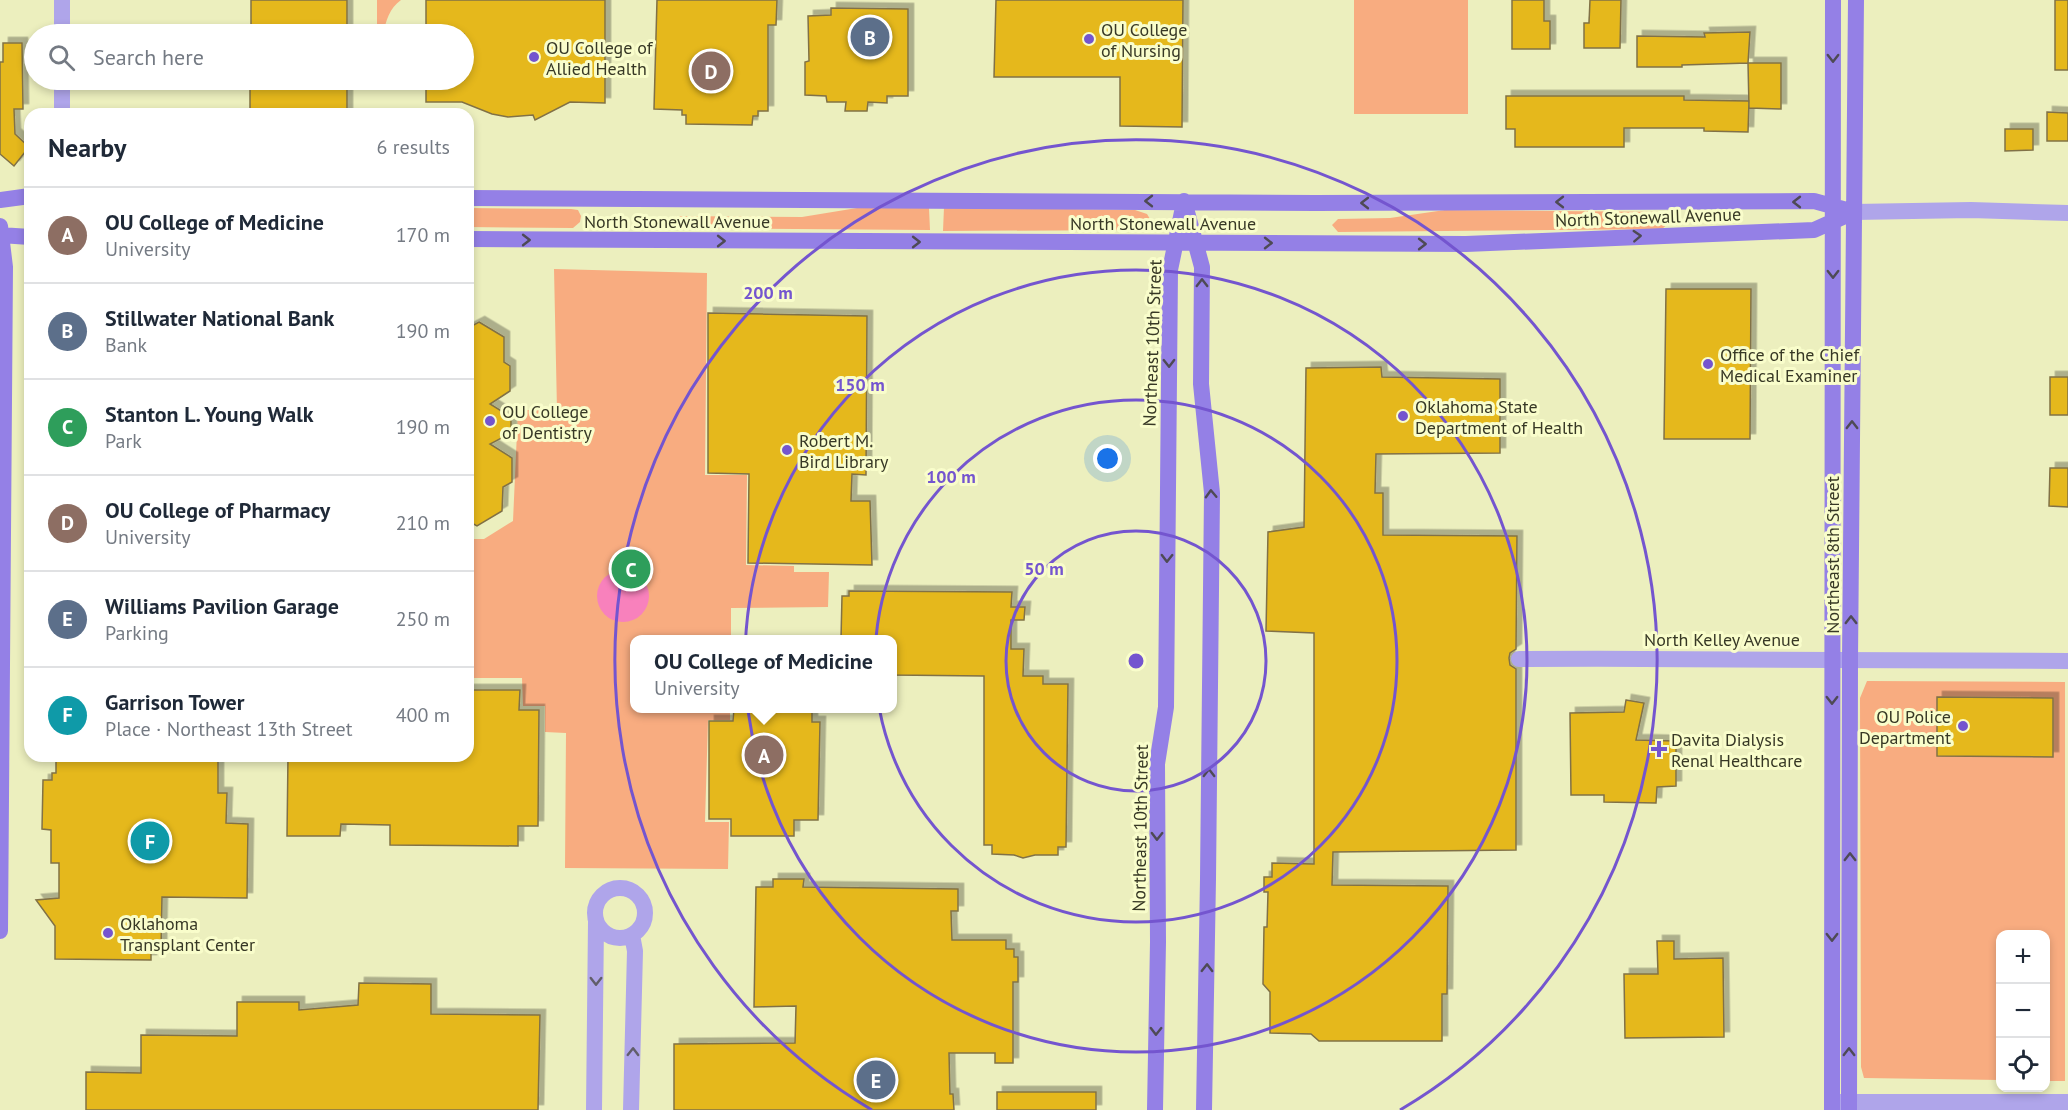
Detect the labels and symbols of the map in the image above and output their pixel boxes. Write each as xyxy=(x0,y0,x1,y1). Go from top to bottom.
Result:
pin: B xyxy=(850,15,890,60)
place label: OU College of Nursing xyxy=(1101,18,1187,62)
marker: OU College of Nursing xyxy=(1082,32,1096,46)
place label: OU College of Allied Health xyxy=(546,36,654,80)
pin: D xyxy=(692,48,730,94)
marker: OU College of Allied Health xyxy=(527,50,541,64)
one-way arrow xyxy=(1827,54,1839,63)
one-way arrow xyxy=(1145,195,1154,207)
one-way arrow xyxy=(1793,195,1802,208)
one-way arrow xyxy=(1361,196,1370,209)
one-way arrow xyxy=(1556,196,1565,208)
street label: North Stonewall Avenue xyxy=(1555,202,1741,232)
street label: North Stonewall Avenue xyxy=(584,210,770,233)
street label: North Stonewall Avenue xyxy=(1070,212,1256,235)
one-way arrow xyxy=(1633,230,1642,243)
one-way arrow xyxy=(522,234,531,246)
one-way arrow xyxy=(717,235,726,247)
one-way arrow xyxy=(912,236,921,248)
one-way arrow xyxy=(1264,237,1273,249)
one-way arrow xyxy=(1417,238,1426,250)
street label: Northeast 10th Street xyxy=(1138,259,1166,427)
one-way arrow xyxy=(1827,270,1839,279)
one-way arrow xyxy=(1196,279,1208,288)
text: 200 m xyxy=(743,281,793,304)
place label: Office of the Chief Medical Examiner xyxy=(1720,343,1860,387)
marker: Office of the Chief Medical Examiner xyxy=(1701,357,1715,371)
one-way arrow xyxy=(1163,359,1175,368)
text: 150 m xyxy=(835,373,885,396)
place label: Oklahoma State Department of Health xyxy=(1415,395,1583,439)
place label: OU College of Dentistry xyxy=(502,400,592,444)
marker: Oklahoma State Department of Health xyxy=(1396,409,1410,423)
marker: OU College of Dentistry xyxy=(483,414,497,428)
one-way arrow xyxy=(1846,420,1858,429)
place label: Robert M. Bird Library xyxy=(799,429,889,473)
marker: Robert M. Bird Library xyxy=(780,443,794,457)
your location xyxy=(1093,444,1122,473)
text: 100 m xyxy=(926,465,976,488)
street label: Northeast 8th Street xyxy=(1821,476,1844,634)
one-way arrow xyxy=(1205,489,1218,498)
pin: C xyxy=(612,546,650,592)
one-way arrow xyxy=(1161,554,1173,563)
text: 50 m xyxy=(1024,557,1064,580)
one-way arrow xyxy=(1845,615,1857,624)
street label: North Kelley Avenue xyxy=(1644,628,1800,651)
centre of rings xyxy=(1126,651,1146,671)
one-way arrow xyxy=(1826,696,1839,705)
place label: OU Police Department xyxy=(1859,705,1951,749)
marker: OU Police Department xyxy=(1956,719,1970,733)
place label: Davita Dialysis Renal Healthcare xyxy=(1671,728,1803,772)
pin: A xyxy=(744,732,783,777)
marker: Davita Dialysis Renal Healthcare xyxy=(1652,742,1666,756)
street label: Northeast 10th Street xyxy=(1127,744,1153,912)
one-way arrow xyxy=(1203,768,1215,777)
pin: F xyxy=(130,818,170,864)
one-way arrow xyxy=(1151,832,1163,841)
one-way arrow xyxy=(1844,852,1856,861)
place label: Oklahoma Transplant Center xyxy=(120,912,255,956)
marker: Oklahoma Transplant Center xyxy=(101,926,115,940)
one-way arrow xyxy=(1826,933,1838,942)
one-way arrow xyxy=(1201,963,1213,972)
one-way arrow xyxy=(590,976,602,985)
one-way arrow xyxy=(1150,1027,1162,1036)
one-way arrow xyxy=(626,1047,639,1056)
one-way arrow xyxy=(1843,1047,1855,1056)
pin: E xyxy=(856,1058,896,1102)

